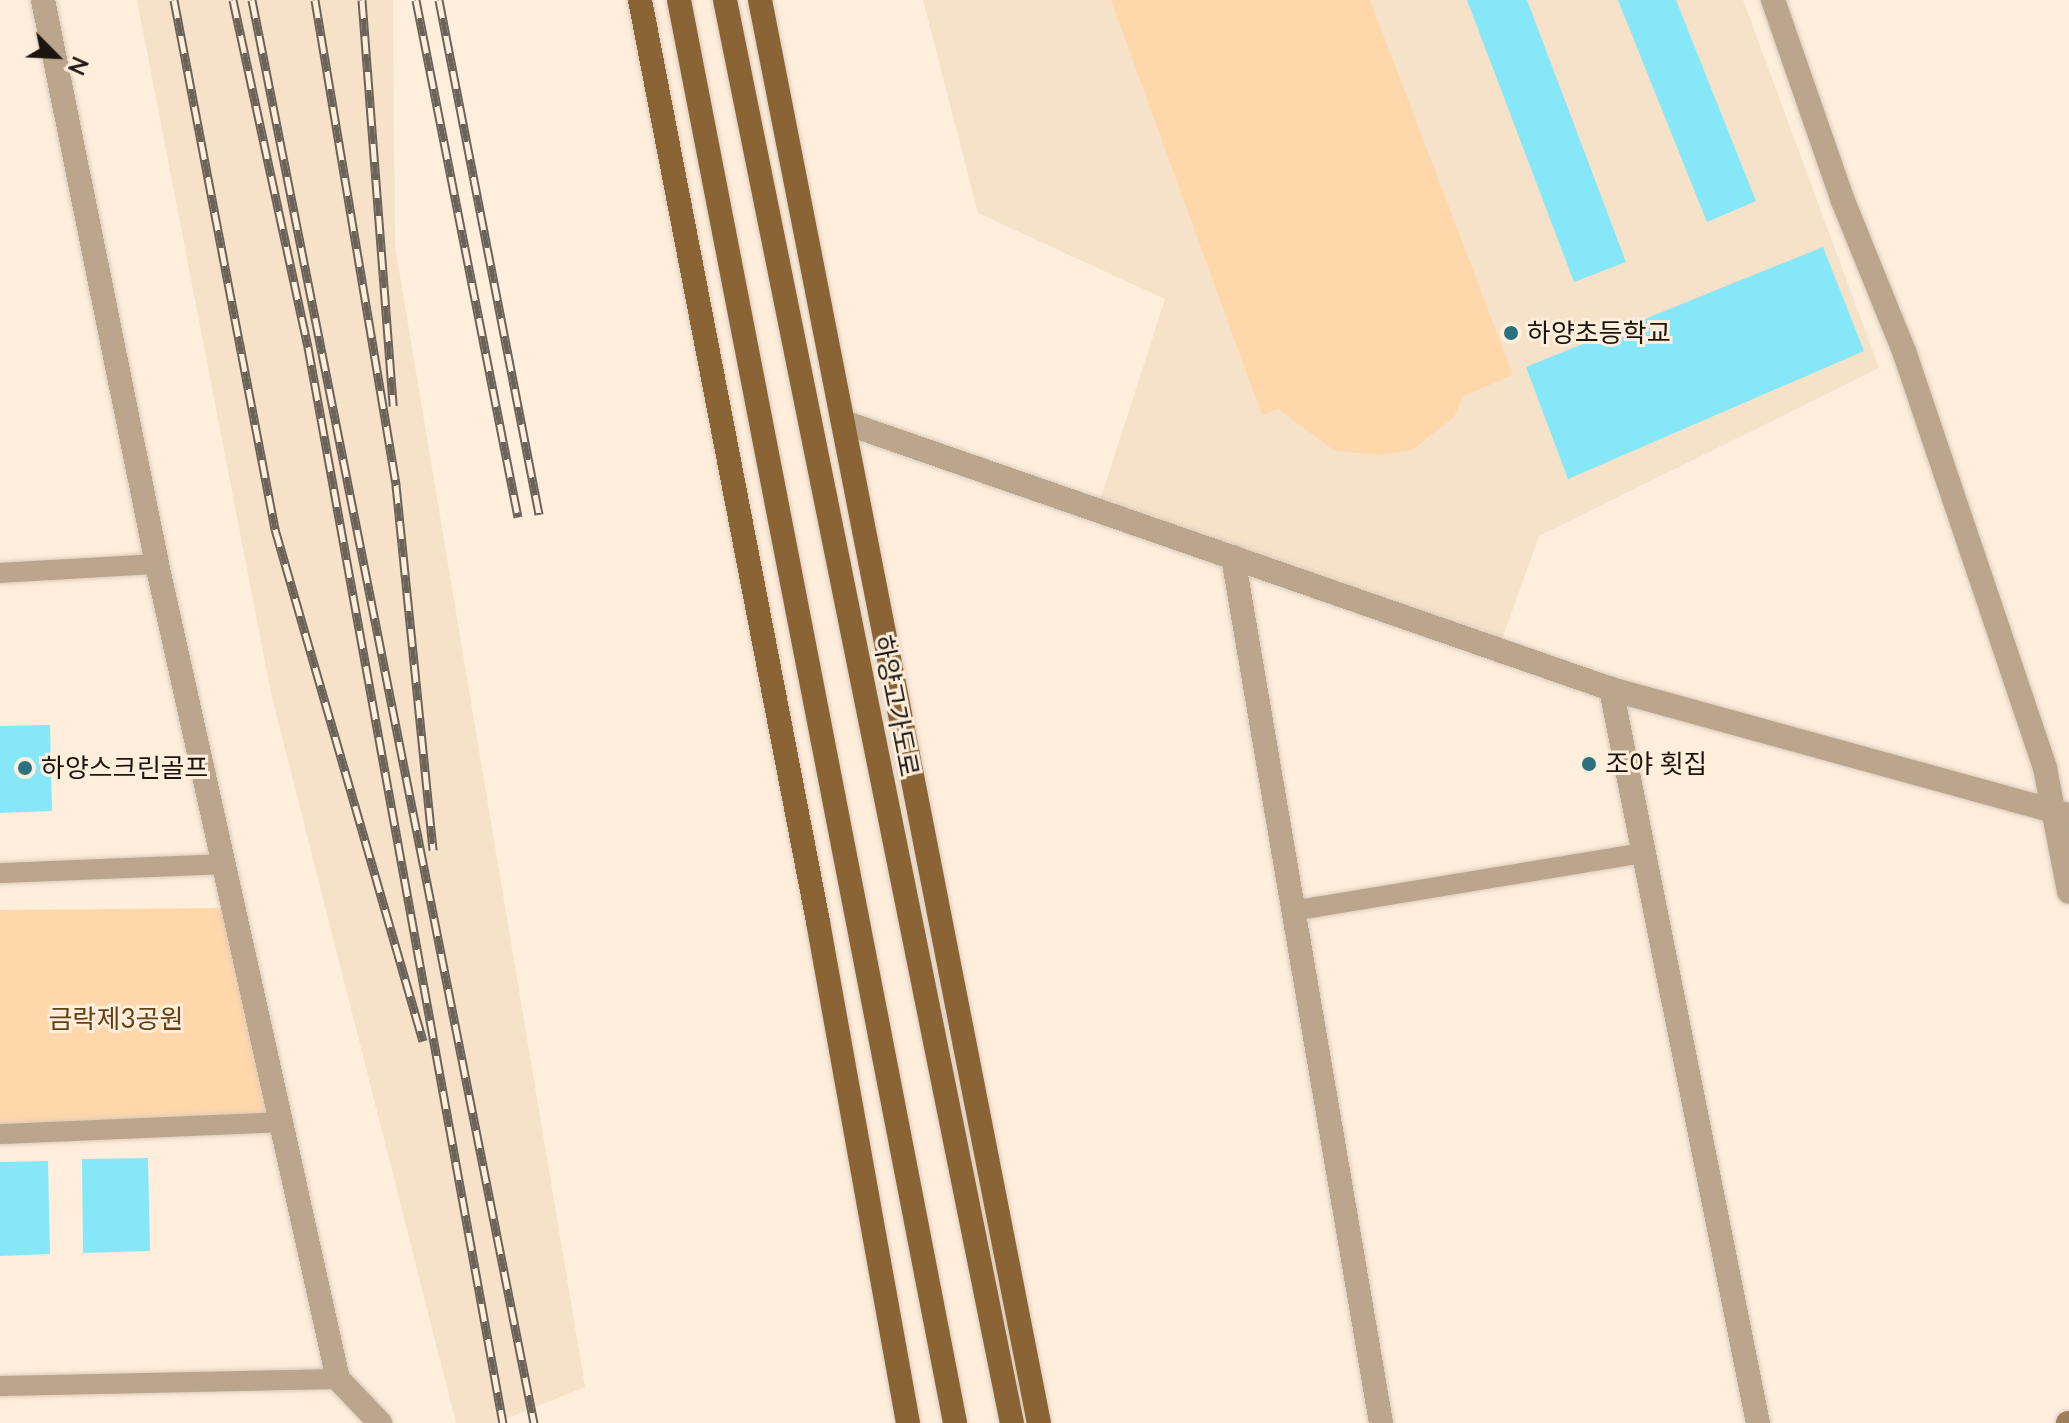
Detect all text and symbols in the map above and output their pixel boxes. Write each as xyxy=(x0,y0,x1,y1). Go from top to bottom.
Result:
north arrow xyxy=(16,16,96,96)
text: N xyxy=(63,53,94,79)
place label: 하양초등학교 xyxy=(1527,317,1671,349)
marker: 하양초등학교 xyxy=(1502,324,1520,342)
street label: 하양고가도로 xyxy=(867,633,925,779)
place label: 조야 횟집 xyxy=(1605,748,1707,780)
place label: 하양스크린골프 xyxy=(41,752,208,784)
marker: 조야 횟집 xyxy=(1580,755,1598,773)
marker: 하양스크린골프 xyxy=(16,759,34,777)
park label: 금락제3공원 xyxy=(49,1003,183,1035)

